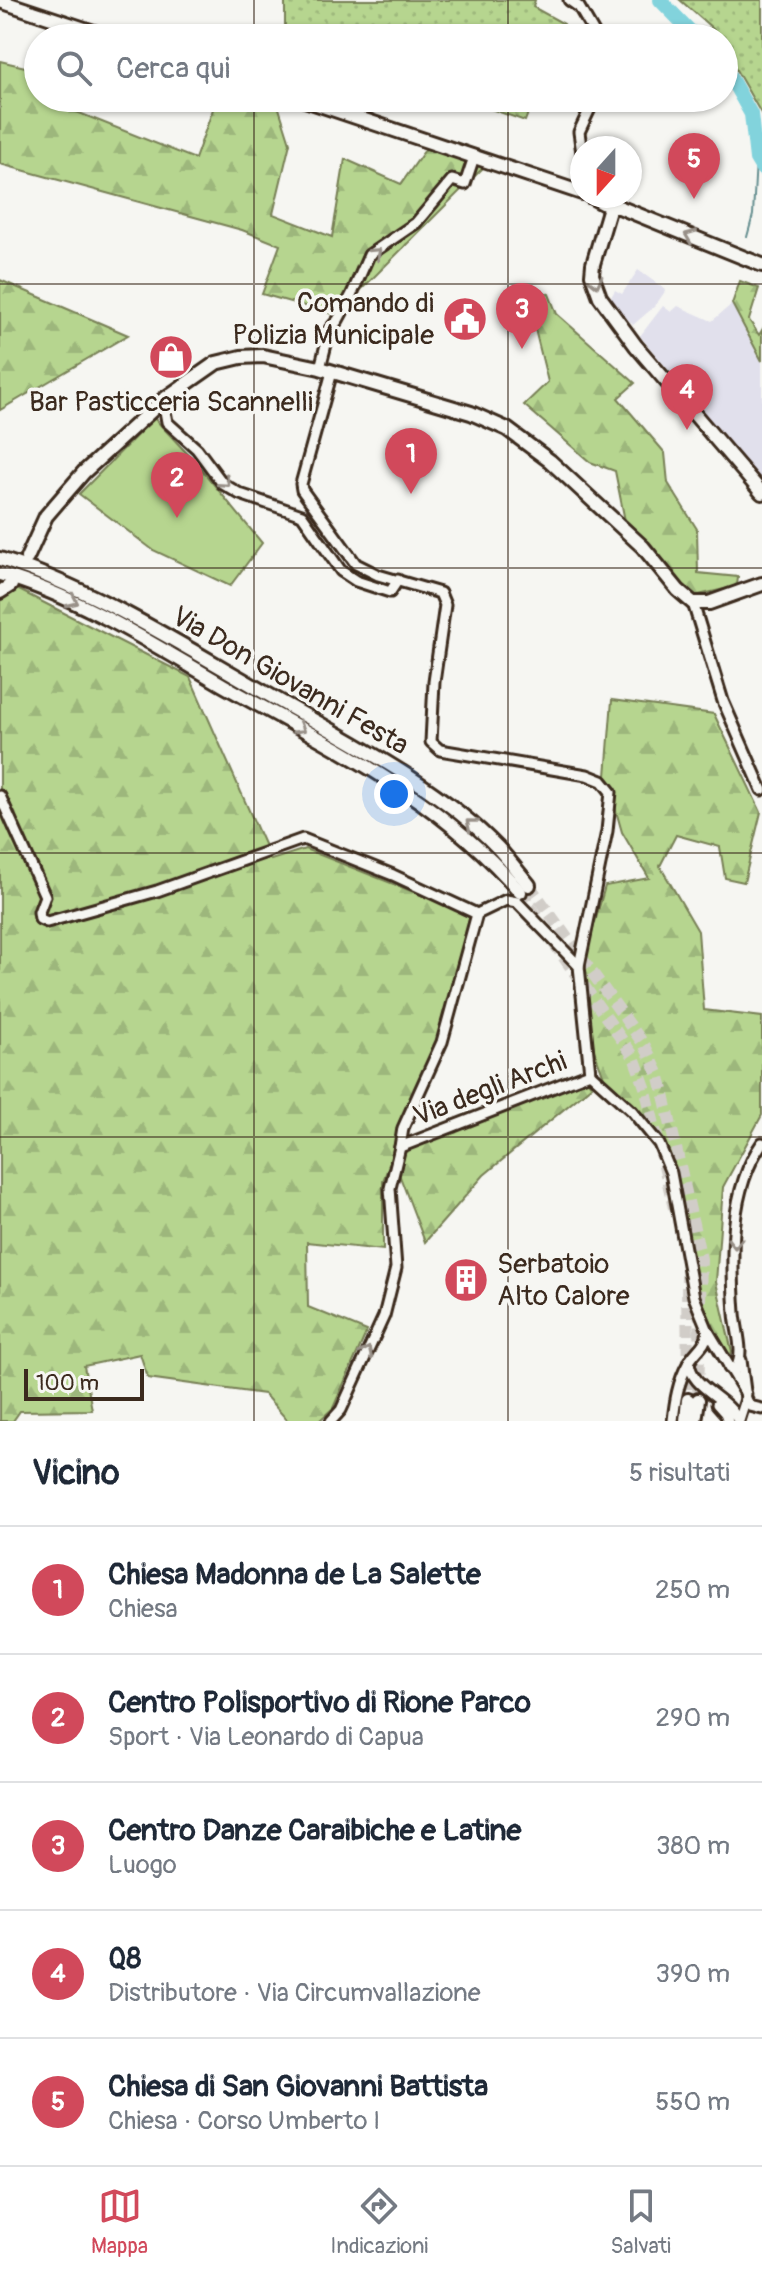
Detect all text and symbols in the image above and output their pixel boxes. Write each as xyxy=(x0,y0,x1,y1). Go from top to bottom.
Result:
search box xyxy=(24,24,738,112)
icon: search xyxy=(52,46,96,90)
text: Cerca qui xyxy=(116,50,230,87)
pin: 5 xyxy=(668,133,720,199)
north arrow xyxy=(570,136,642,208)
one-way arrow xyxy=(684,229,698,246)
one-way arrow xyxy=(367,248,381,263)
one-way arrow xyxy=(587,274,604,288)
pin: 3 xyxy=(496,283,548,349)
place label: Comando di Polizia Municipale xyxy=(232,286,434,353)
public building icon: Comando di Polizia Municipale xyxy=(441,295,489,343)
shop icon: Bar Pasticceria Scannelli xyxy=(147,333,195,381)
pin: 4 xyxy=(661,364,713,430)
place label: Bar Pasticceria Scannelli xyxy=(29,385,313,420)
pin: 1 xyxy=(385,428,437,494)
pin: 2 xyxy=(151,452,203,518)
one-way arrow xyxy=(216,473,230,487)
one-way arrow xyxy=(65,591,79,607)
street label: Via Don Giovanni Festa xyxy=(165,599,415,763)
one-way arrow xyxy=(291,719,306,734)
your location xyxy=(374,774,414,814)
one-way arrow xyxy=(466,819,480,834)
street label: Via degli Archi xyxy=(408,1044,572,1134)
one-way arrow xyxy=(726,1237,743,1250)
place label: Serbatoio Alto Calore xyxy=(497,1247,630,1314)
building icon: Serbatoio Alto Calore xyxy=(442,1256,490,1304)
one-way arrow xyxy=(358,1346,374,1361)
scale bar xyxy=(24,1365,144,1401)
text: 100 m xyxy=(36,1369,99,1397)
text: Vicino xyxy=(32,1452,120,1495)
text: 5 risultati xyxy=(629,1457,730,1489)
text: Chiesa Madonna de La Salette xyxy=(108,1556,481,1593)
text: 1 xyxy=(53,1574,63,1606)
text: 250 m xyxy=(655,1574,730,1606)
text: Chiesa xyxy=(108,1593,178,1625)
text: Centro Polisportivo di Rione Parco xyxy=(108,1684,531,1721)
text: 2 xyxy=(51,1702,65,1734)
text: 290 m xyxy=(656,1702,730,1734)
text: Sport · Via Leonardo di Capua xyxy=(108,1721,424,1753)
text: Centro Danze Caraibiche e Latine xyxy=(108,1812,521,1849)
text: 3 xyxy=(51,1830,65,1862)
text: 380 m xyxy=(656,1830,730,1862)
text: Luogo xyxy=(108,1849,177,1881)
text: Q8 xyxy=(108,1940,141,1977)
text: 4 xyxy=(50,1958,66,1990)
text: 390 m xyxy=(656,1958,730,1990)
text: Distributore · Via Circumvallazione xyxy=(108,1977,481,2009)
text: Chiesa di San Giovanni Battista xyxy=(108,2068,488,2105)
text: 5 xyxy=(51,2086,65,2118)
text: 550 m xyxy=(655,2086,730,2118)
text: Chiesa · Corso Umberto I xyxy=(108,2105,380,2137)
tab: Mappa xyxy=(91,2184,148,2260)
tab: Indicazioni xyxy=(330,2184,428,2260)
tab: Salvati xyxy=(610,2184,671,2260)

